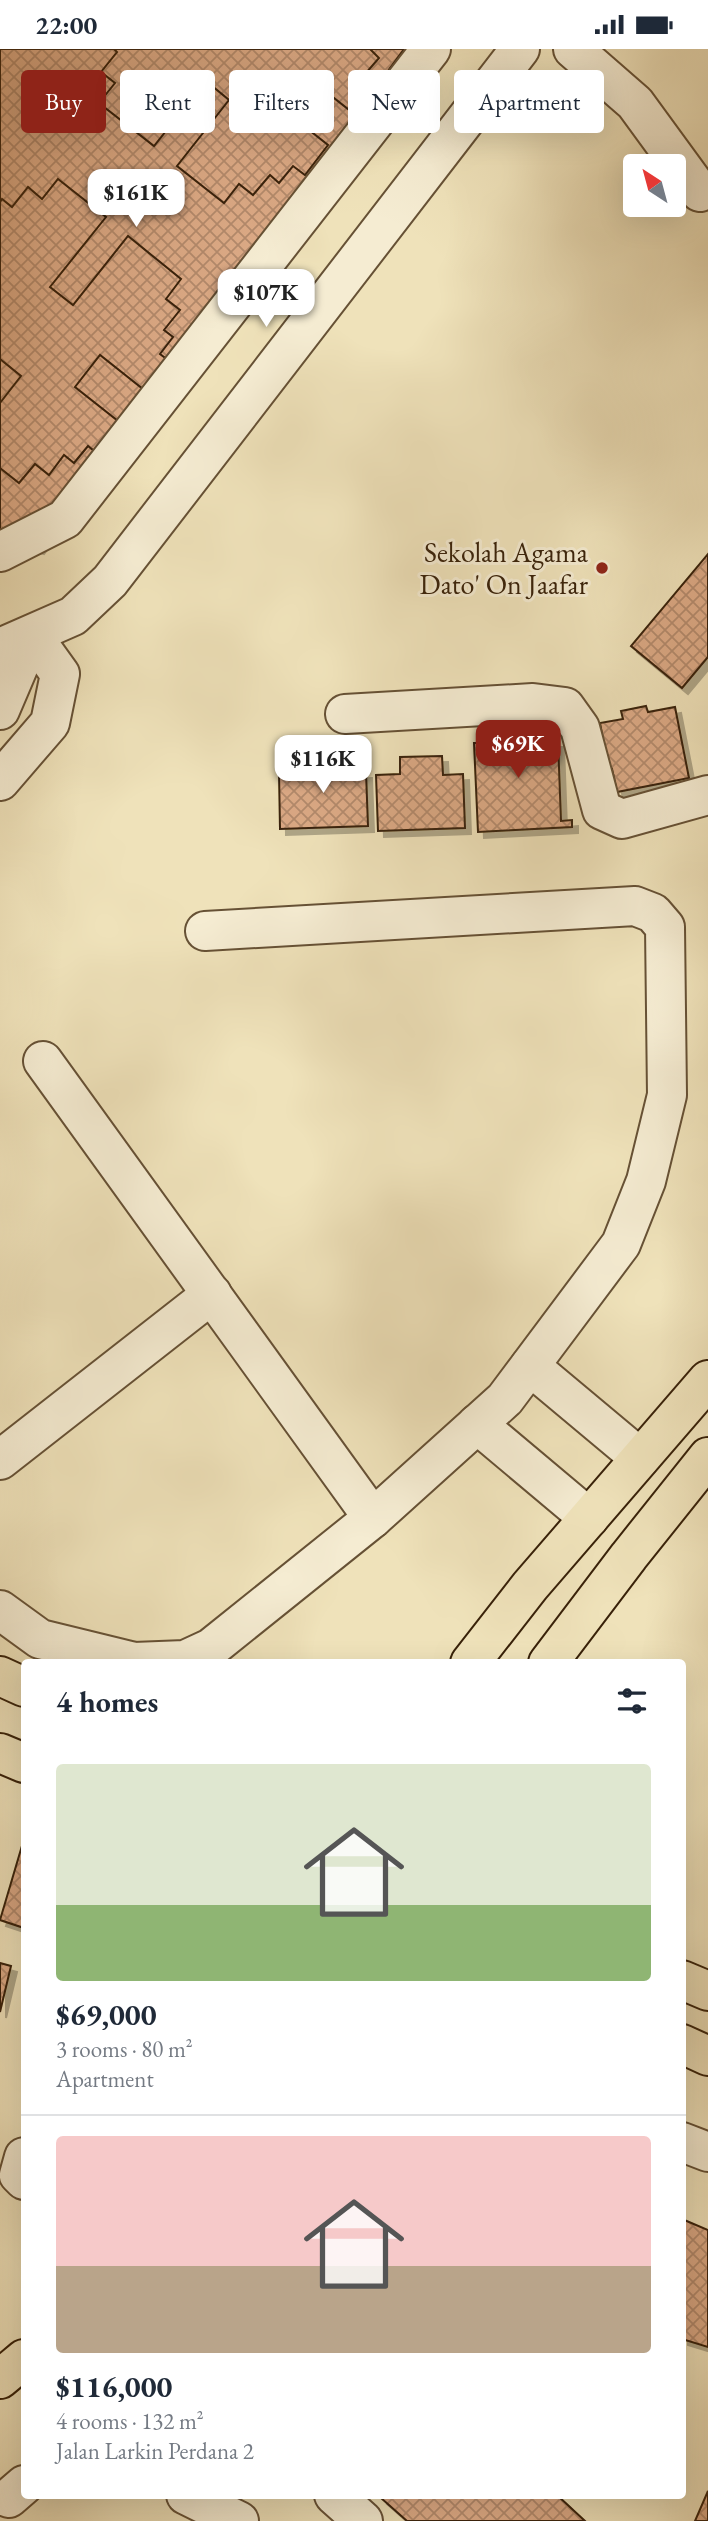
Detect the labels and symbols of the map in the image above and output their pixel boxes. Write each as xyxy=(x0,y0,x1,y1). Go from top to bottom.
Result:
north arrow xyxy=(623,154,686,217)
pin: $161K xyxy=(87,169,185,229)
pin: $107K xyxy=(217,269,315,329)
place label: Sekolah Agama Dato' On Jaafar xyxy=(420,534,589,602)
marker: Sekolah Agama Dato' On Jaafar xyxy=(594,560,610,576)
pin: $69K xyxy=(477,721,559,780)
pin: $116K xyxy=(274,735,372,795)

